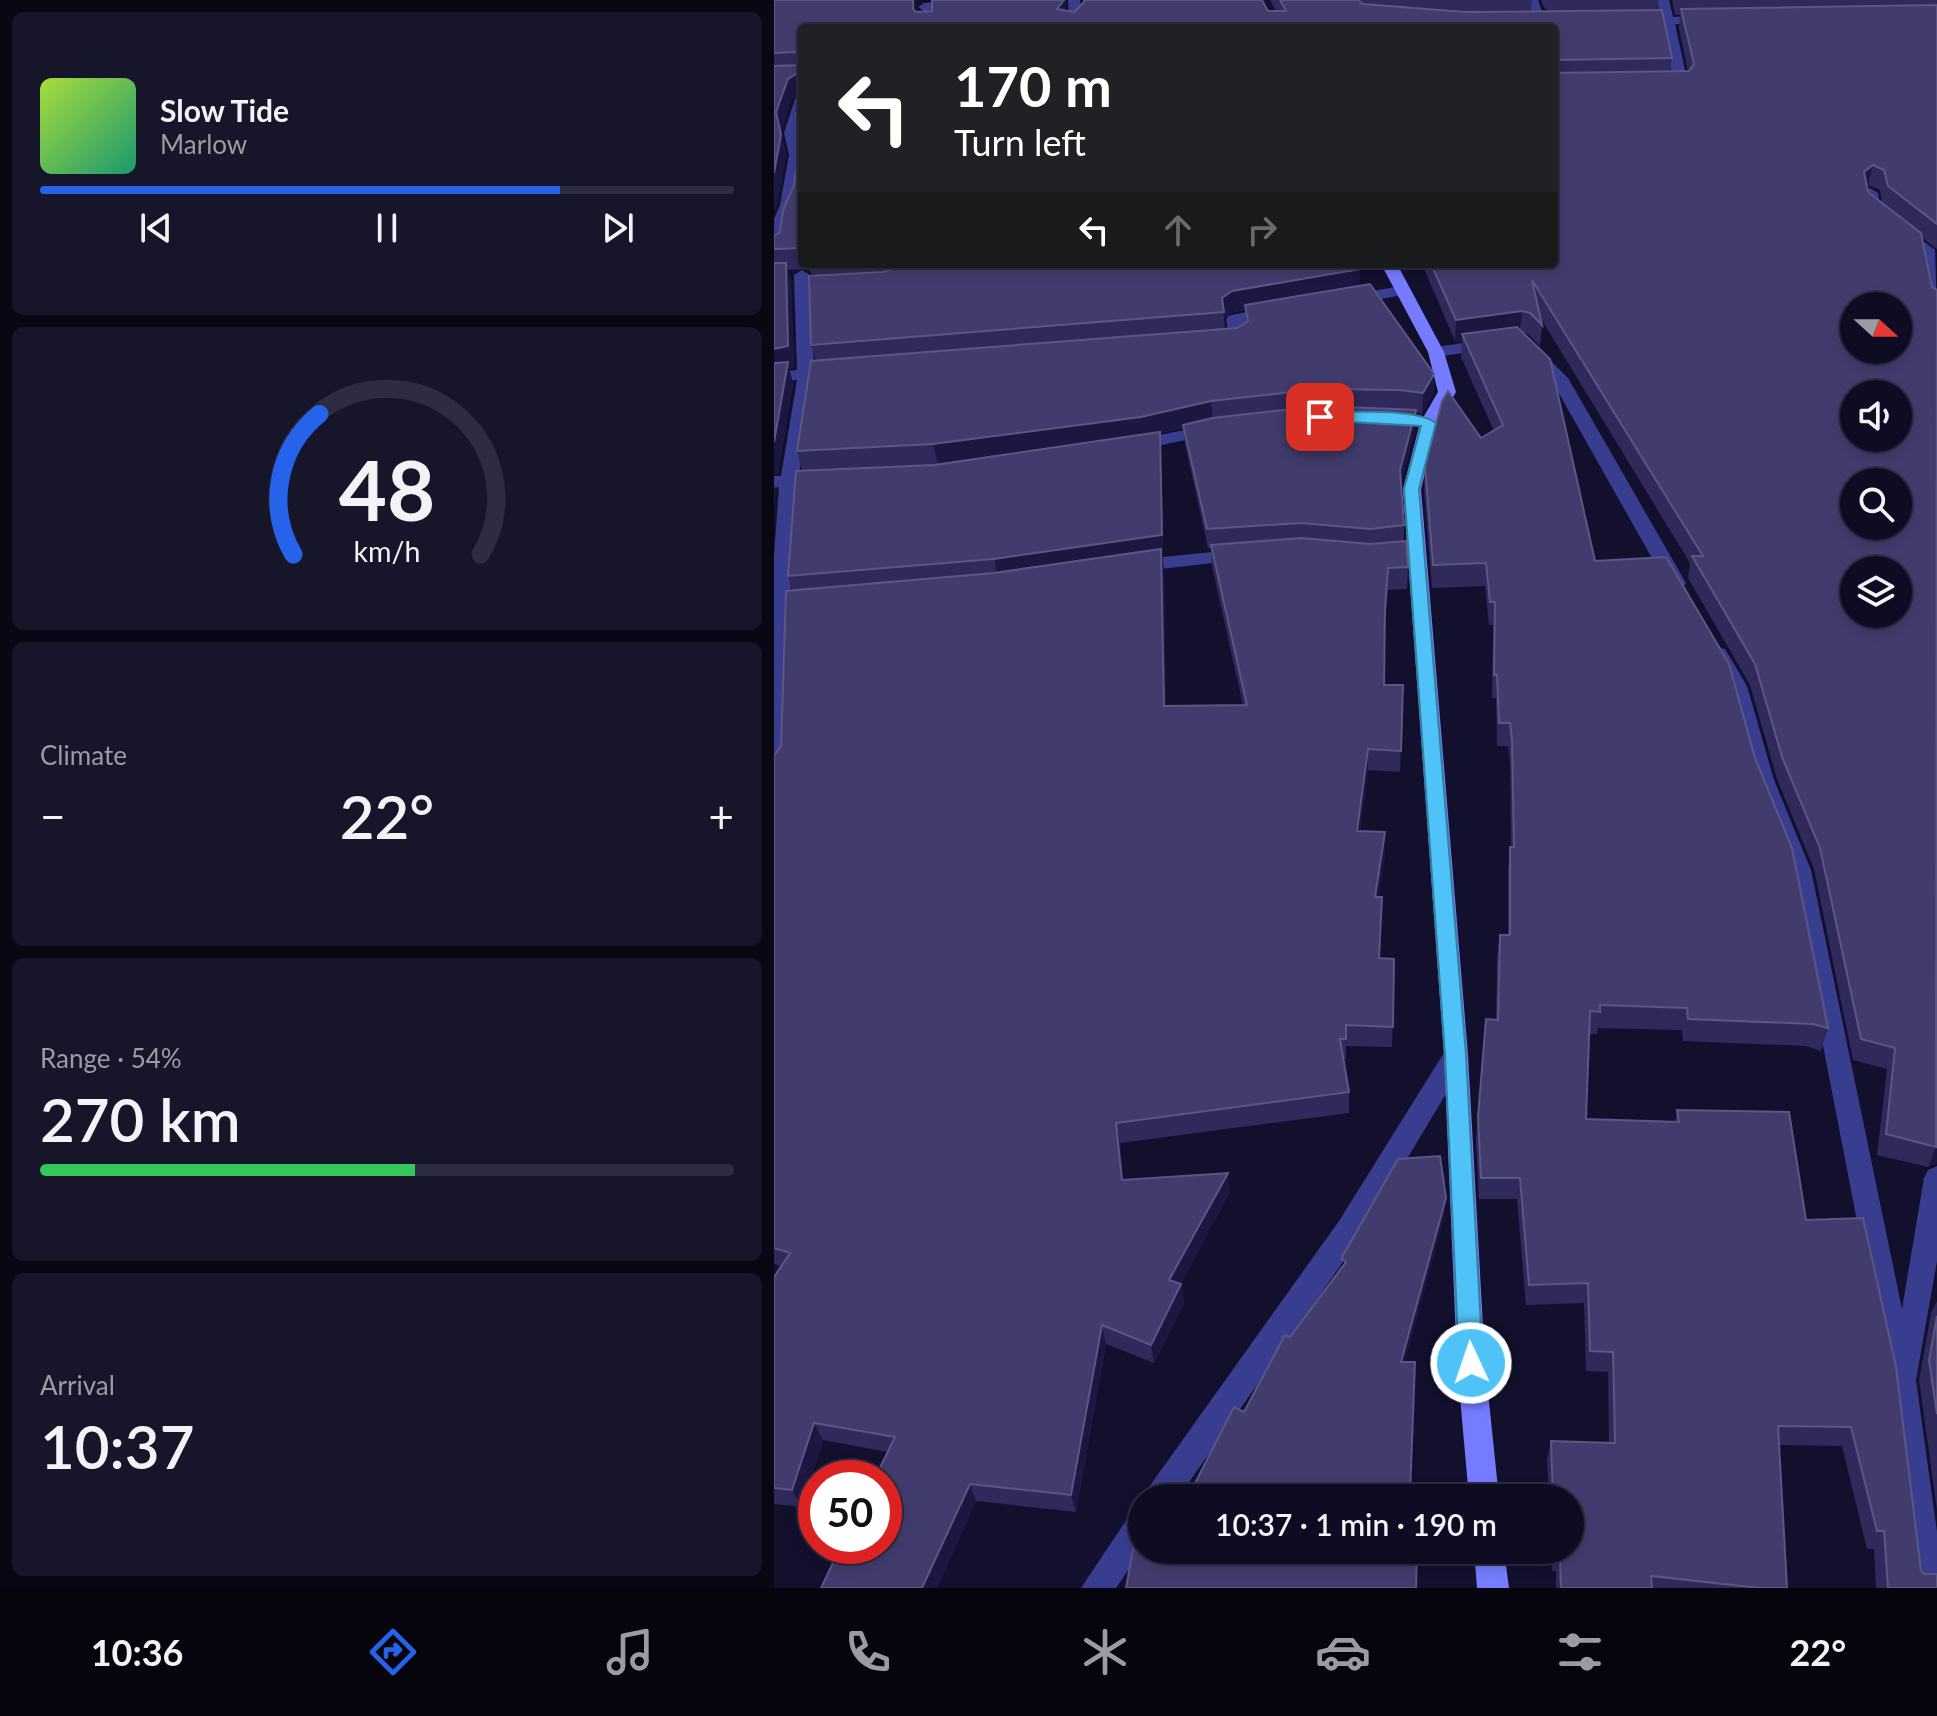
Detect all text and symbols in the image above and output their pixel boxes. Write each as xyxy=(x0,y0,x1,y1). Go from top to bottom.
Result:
text: 170 m xyxy=(954,52,1112,119)
icon: left xyxy=(822,56,926,160)
text: Slow Tide xyxy=(160,92,289,128)
text: Turn left xyxy=(954,120,1086,164)
text: Marlow xyxy=(160,128,247,160)
icon: previous xyxy=(134,206,178,250)
icon: pause xyxy=(365,206,409,250)
icon: next xyxy=(596,206,640,250)
icon: left xyxy=(1072,208,1116,252)
icon: ahead xyxy=(1156,208,1200,252)
icon: right xyxy=(1240,208,1284,252)
north arrow xyxy=(1840,292,1912,364)
map controls xyxy=(1840,292,1912,628)
button: sound xyxy=(1840,380,1912,452)
pin xyxy=(1286,383,1354,451)
icon: arrive xyxy=(1298,395,1342,439)
text: 48 xyxy=(339,438,435,538)
button: search xyxy=(1840,468,1912,540)
text: km/h xyxy=(354,534,420,568)
button: layers xyxy=(1840,556,1912,628)
text: Climate xyxy=(40,739,127,771)
text: 22° xyxy=(340,780,434,852)
text: − xyxy=(40,790,66,842)
text: + xyxy=(708,790,734,842)
text: Range · 54% xyxy=(40,1042,182,1074)
text: 270 km xyxy=(40,1083,241,1155)
position arrow xyxy=(1429,1321,1513,1405)
text: Arrival xyxy=(40,1369,115,1401)
text: 10:37 xyxy=(40,1410,194,1482)
speed limit sign: 50 xyxy=(798,1460,902,1564)
text: 10:37 · 1 min · 190 m xyxy=(1215,1506,1497,1542)
icon: directions xyxy=(365,1624,421,1680)
icon: music xyxy=(602,1624,658,1680)
icon: phone xyxy=(840,1624,896,1680)
icon: climate xyxy=(1077,1624,1133,1680)
icon: car xyxy=(1315,1624,1371,1680)
icon: filters xyxy=(1552,1624,1608,1680)
text: 10:36 xyxy=(91,1630,184,1674)
text: 22° xyxy=(1789,1630,1846,1674)

